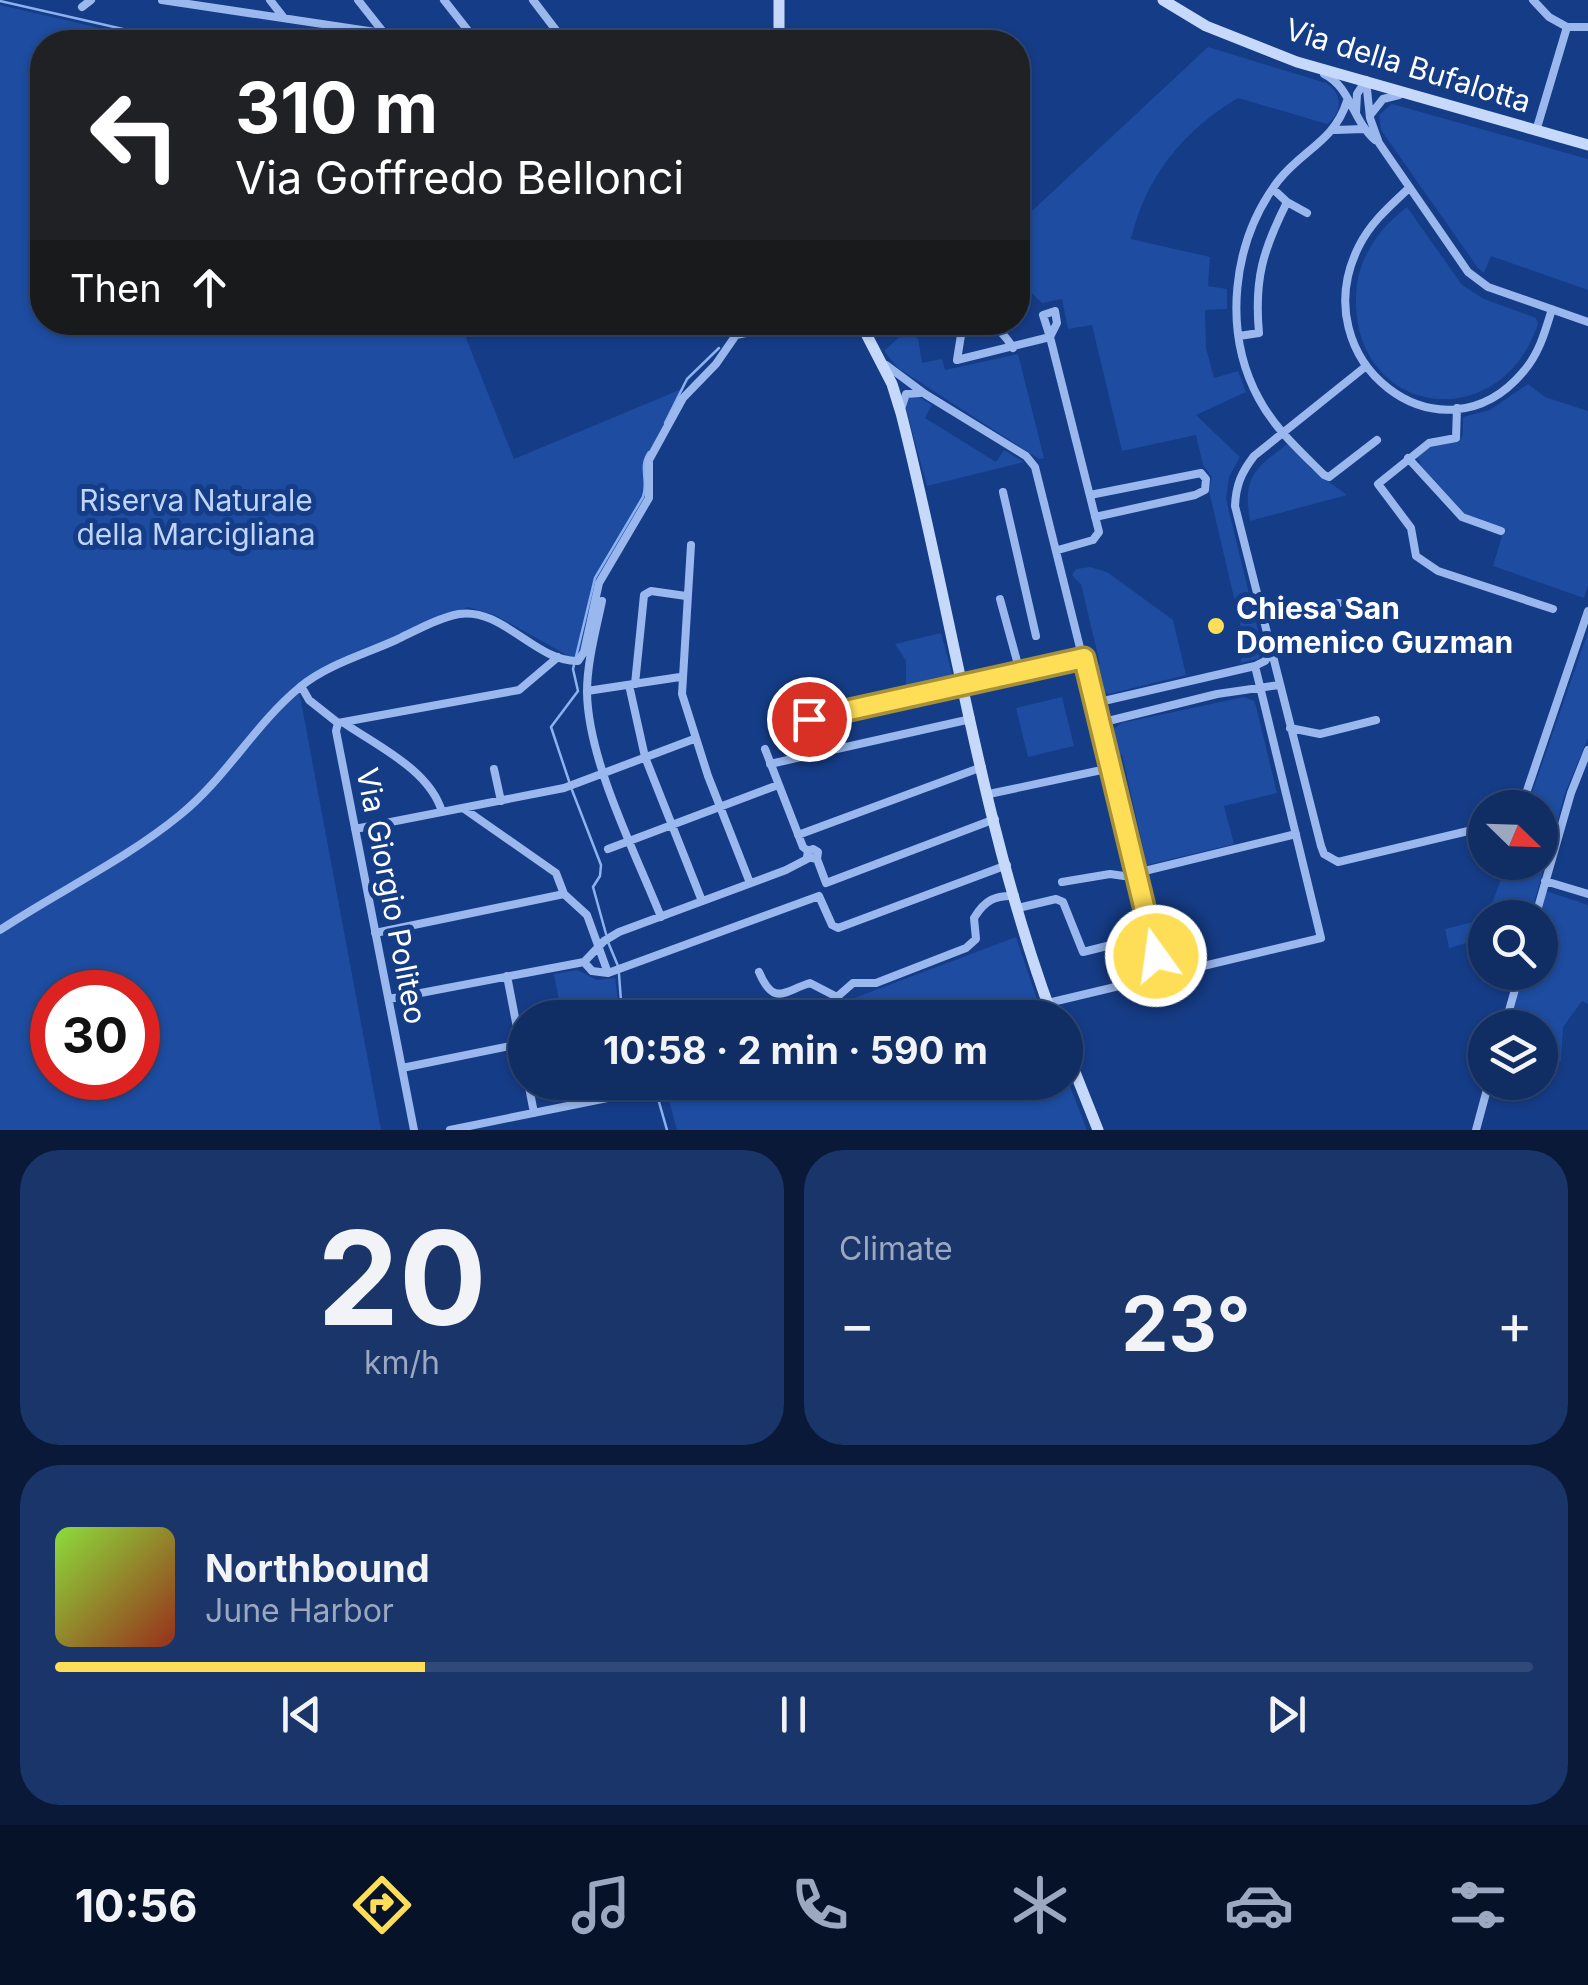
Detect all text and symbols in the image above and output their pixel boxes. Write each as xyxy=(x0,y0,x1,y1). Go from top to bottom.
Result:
street label: Via della Bufalotta xyxy=(1281,11,1535,120)
text: 310 m xyxy=(235,65,438,150)
icon: left xyxy=(70,70,200,200)
text: Via Goffredo Bellonci xyxy=(235,150,684,205)
icon: ahead xyxy=(182,260,237,315)
text: Then xyxy=(70,265,162,311)
park label: Riserva Naturale della Marcigliana xyxy=(76,482,316,552)
place label: Chiesa San Domenico Guzman xyxy=(1236,590,1513,660)
marker: Chiesa San Domenico Guzman xyxy=(1205,615,1227,637)
pin xyxy=(767,677,852,762)
icon: arrive xyxy=(782,692,837,747)
street label: Via Giorgio Politeo xyxy=(349,765,434,1027)
north arrow xyxy=(1468,790,1558,880)
map controls xyxy=(1468,790,1558,1100)
button: search xyxy=(1468,900,1558,990)
position arrow xyxy=(1104,904,1208,1008)
speed limit sign: 30 xyxy=(30,970,160,1100)
button: layers xyxy=(1468,1010,1558,1100)
text: 10:58 · 2 min · 590 m xyxy=(603,1027,988,1073)
text: 20 xyxy=(317,1199,487,1356)
text: Climate xyxy=(839,1229,953,1268)
text: 23° xyxy=(1121,1278,1251,1369)
text: − xyxy=(839,1291,875,1357)
text: + xyxy=(1497,1291,1533,1357)
text: km/h xyxy=(364,1343,440,1382)
text: Northbound xyxy=(205,1545,430,1591)
text: June Harbor xyxy=(205,1591,394,1630)
icon: previous xyxy=(274,1687,329,1742)
icon: pause xyxy=(766,1687,821,1742)
icon: next xyxy=(1259,1687,1314,1742)
icon: directions xyxy=(347,1870,417,1940)
icon: music xyxy=(566,1870,636,1940)
icon: phone xyxy=(785,1870,855,1940)
icon: climate xyxy=(1005,1870,1075,1940)
icon: car xyxy=(1224,1870,1294,1940)
icon: filters xyxy=(1443,1870,1513,1940)
text: 10:56 xyxy=(75,1878,197,1933)

